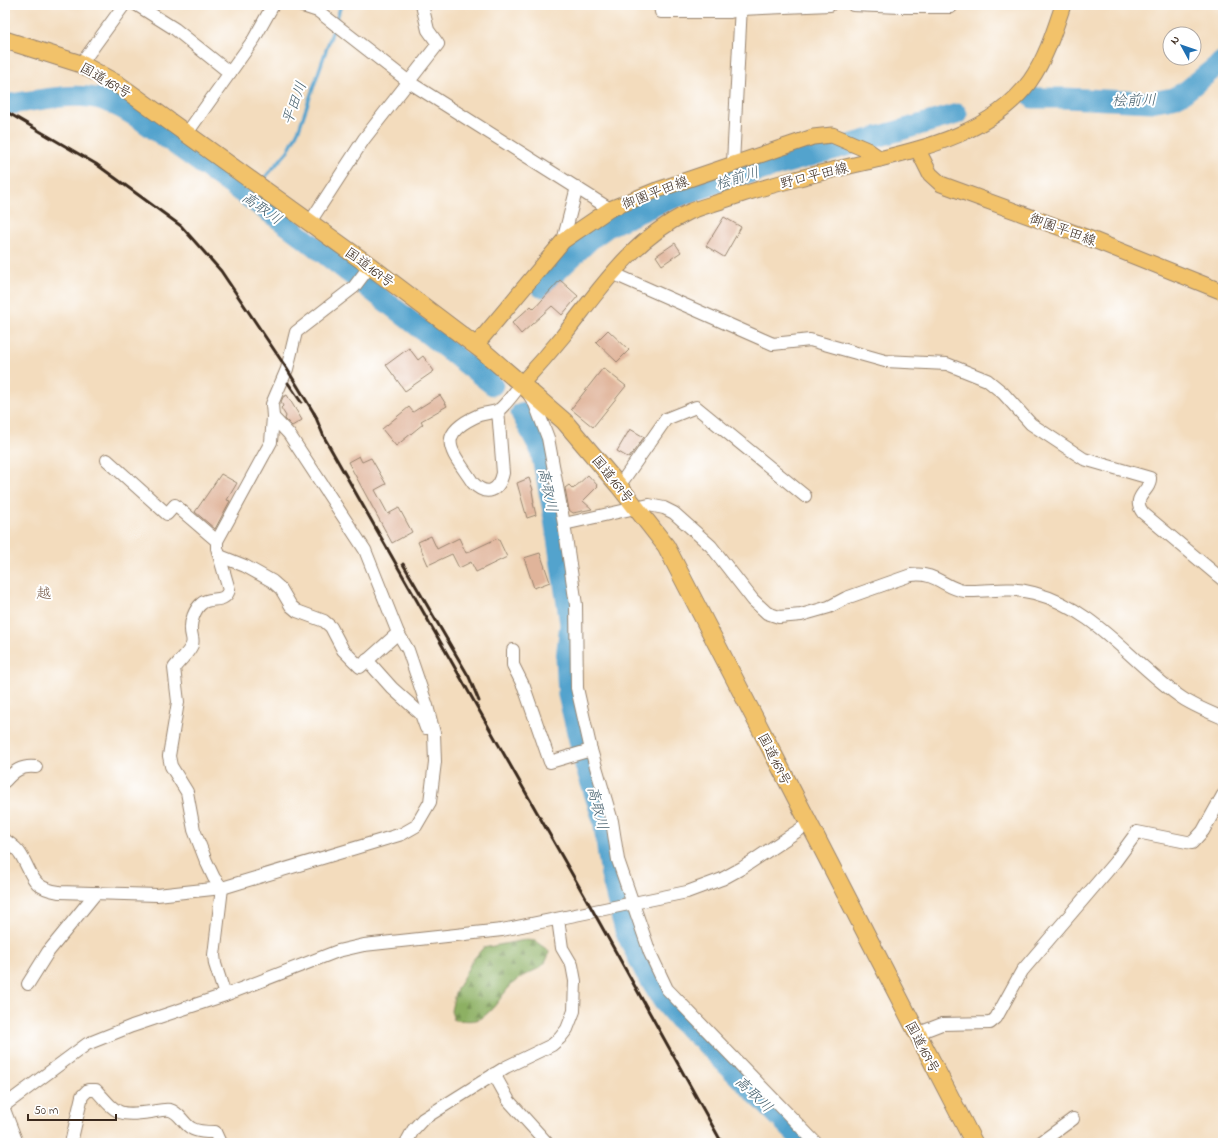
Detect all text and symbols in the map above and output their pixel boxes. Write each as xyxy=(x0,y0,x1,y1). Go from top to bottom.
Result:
north arrow xyxy=(1162,26,1202,66)
text: N xyxy=(1167,32,1184,48)
street label: 国道169号 xyxy=(75,58,135,105)
water label: 平田川 xyxy=(277,78,313,128)
water label: 桧前川 xyxy=(1111,90,1157,112)
street label: 野口平田線 xyxy=(778,158,851,195)
water label: 桧前川 xyxy=(713,162,762,196)
street label: 御園平田線 xyxy=(619,171,692,216)
water label: 高取川 xyxy=(237,187,286,231)
street label: 御園平田線 xyxy=(1026,209,1099,252)
street label: 国道169号 xyxy=(340,243,398,293)
street label: 国道169号 xyxy=(586,451,638,509)
water label: 高取川 xyxy=(532,466,562,515)
district label: 越 xyxy=(36,583,52,605)
street label: 国道169号 xyxy=(751,730,796,790)
water label: 高取川 xyxy=(581,784,613,833)
street label: 国道169号 xyxy=(899,1018,944,1078)
water label: 高取川 xyxy=(729,1071,777,1118)
scale bar xyxy=(28,1096,116,1122)
text: 50 m xyxy=(34,1102,58,1120)

